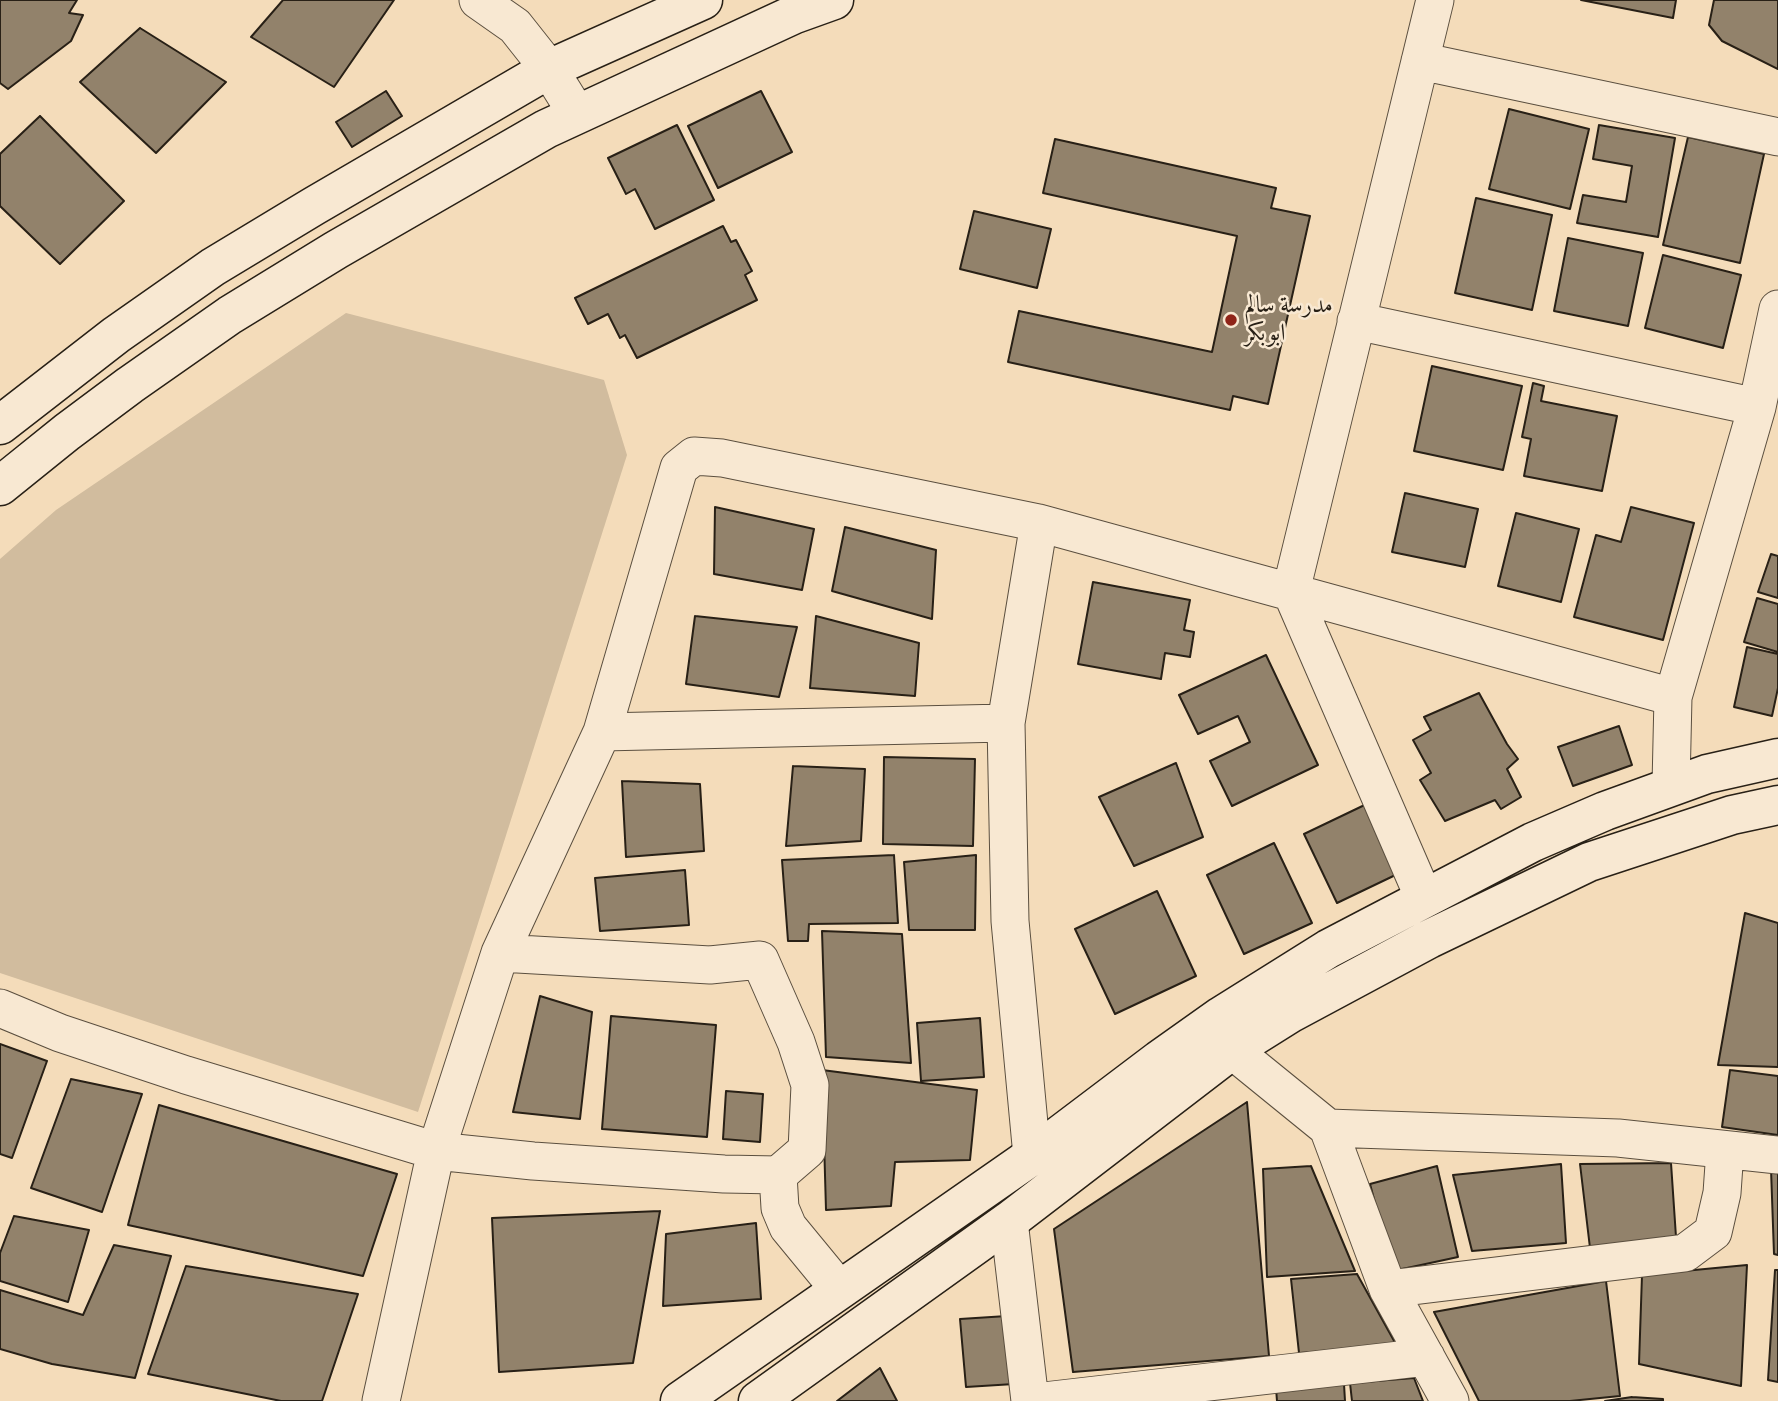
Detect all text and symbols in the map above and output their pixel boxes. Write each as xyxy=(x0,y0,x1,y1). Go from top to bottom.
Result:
place label: مدرسة سالم ابوبكر xyxy=(1245,292,1333,348)
marker: مدرسة سالم ابوبكر xyxy=(1223,312,1239,328)

